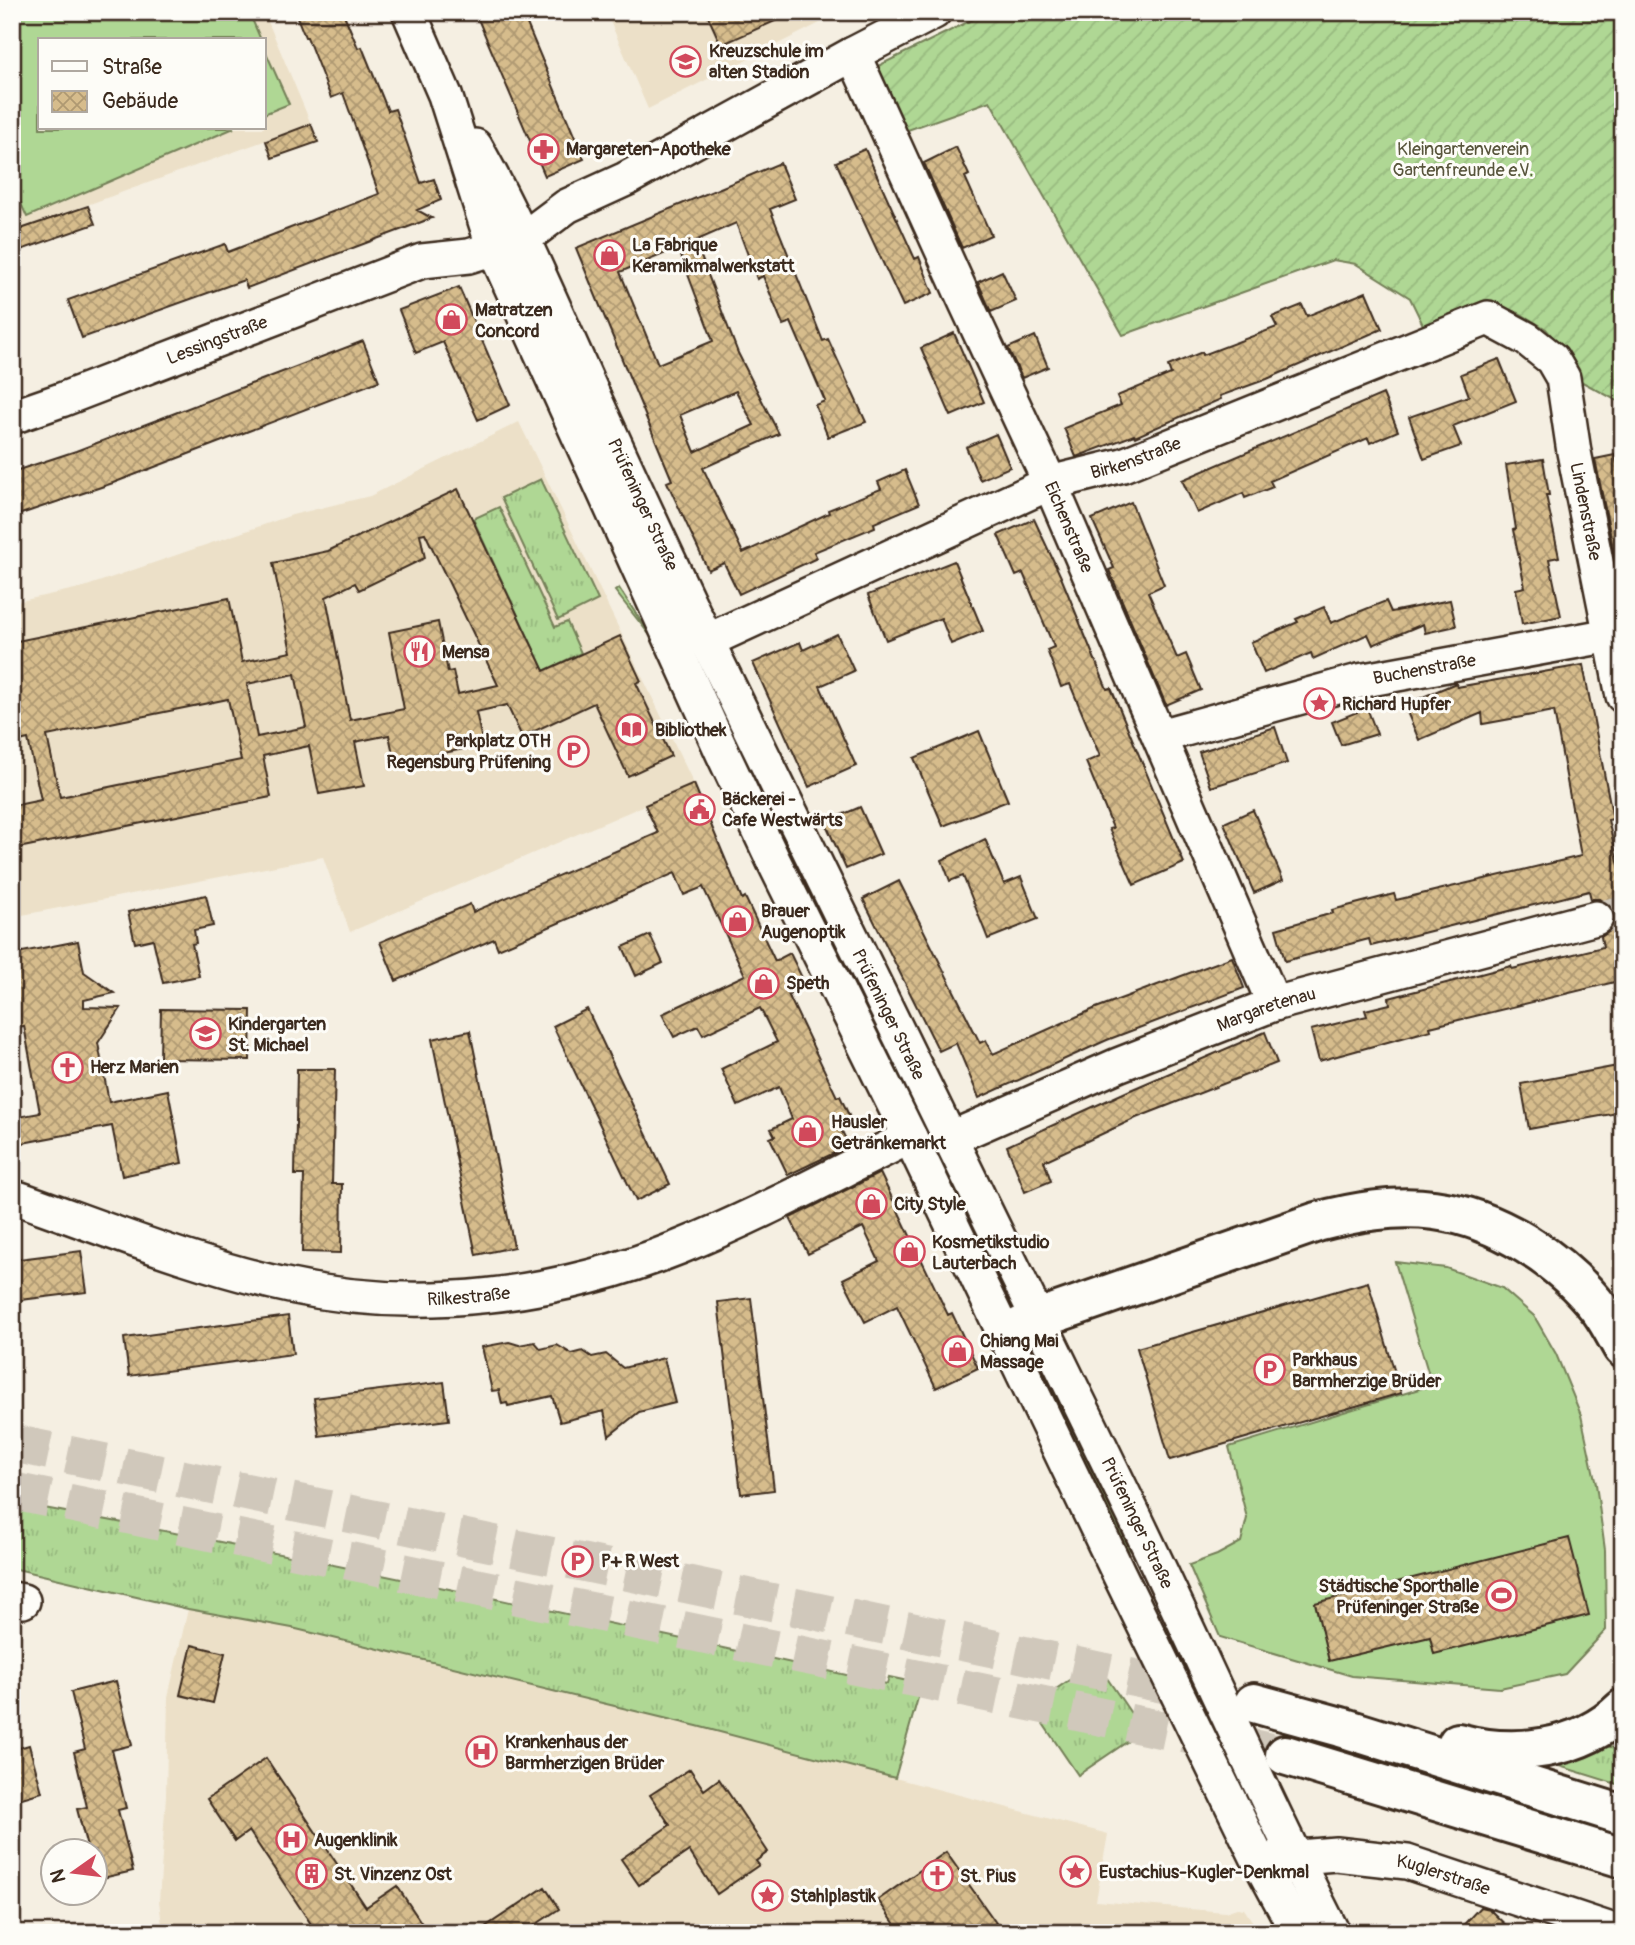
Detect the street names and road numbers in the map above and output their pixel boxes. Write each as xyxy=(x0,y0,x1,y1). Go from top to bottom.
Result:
street label: Lessingstraße xyxy=(163,310,271,370)
street label: Birkenstraße xyxy=(1088,431,1184,484)
street label: Prüfeninger Straße xyxy=(603,435,684,575)
street label: Lindenstraße xyxy=(1565,460,1607,563)
street label: Eichenstraße xyxy=(1039,478,1099,576)
street label: Buchenstraße xyxy=(1371,648,1478,690)
street label: Prüfeninger Straße xyxy=(847,945,931,1084)
street label: Margaretenau xyxy=(1213,982,1318,1037)
street label: Rilkestraße xyxy=(427,1281,512,1311)
street label: Prüfeninger Straße xyxy=(1096,1453,1179,1592)
street label: Kuglerstraße xyxy=(1395,1849,1493,1900)

